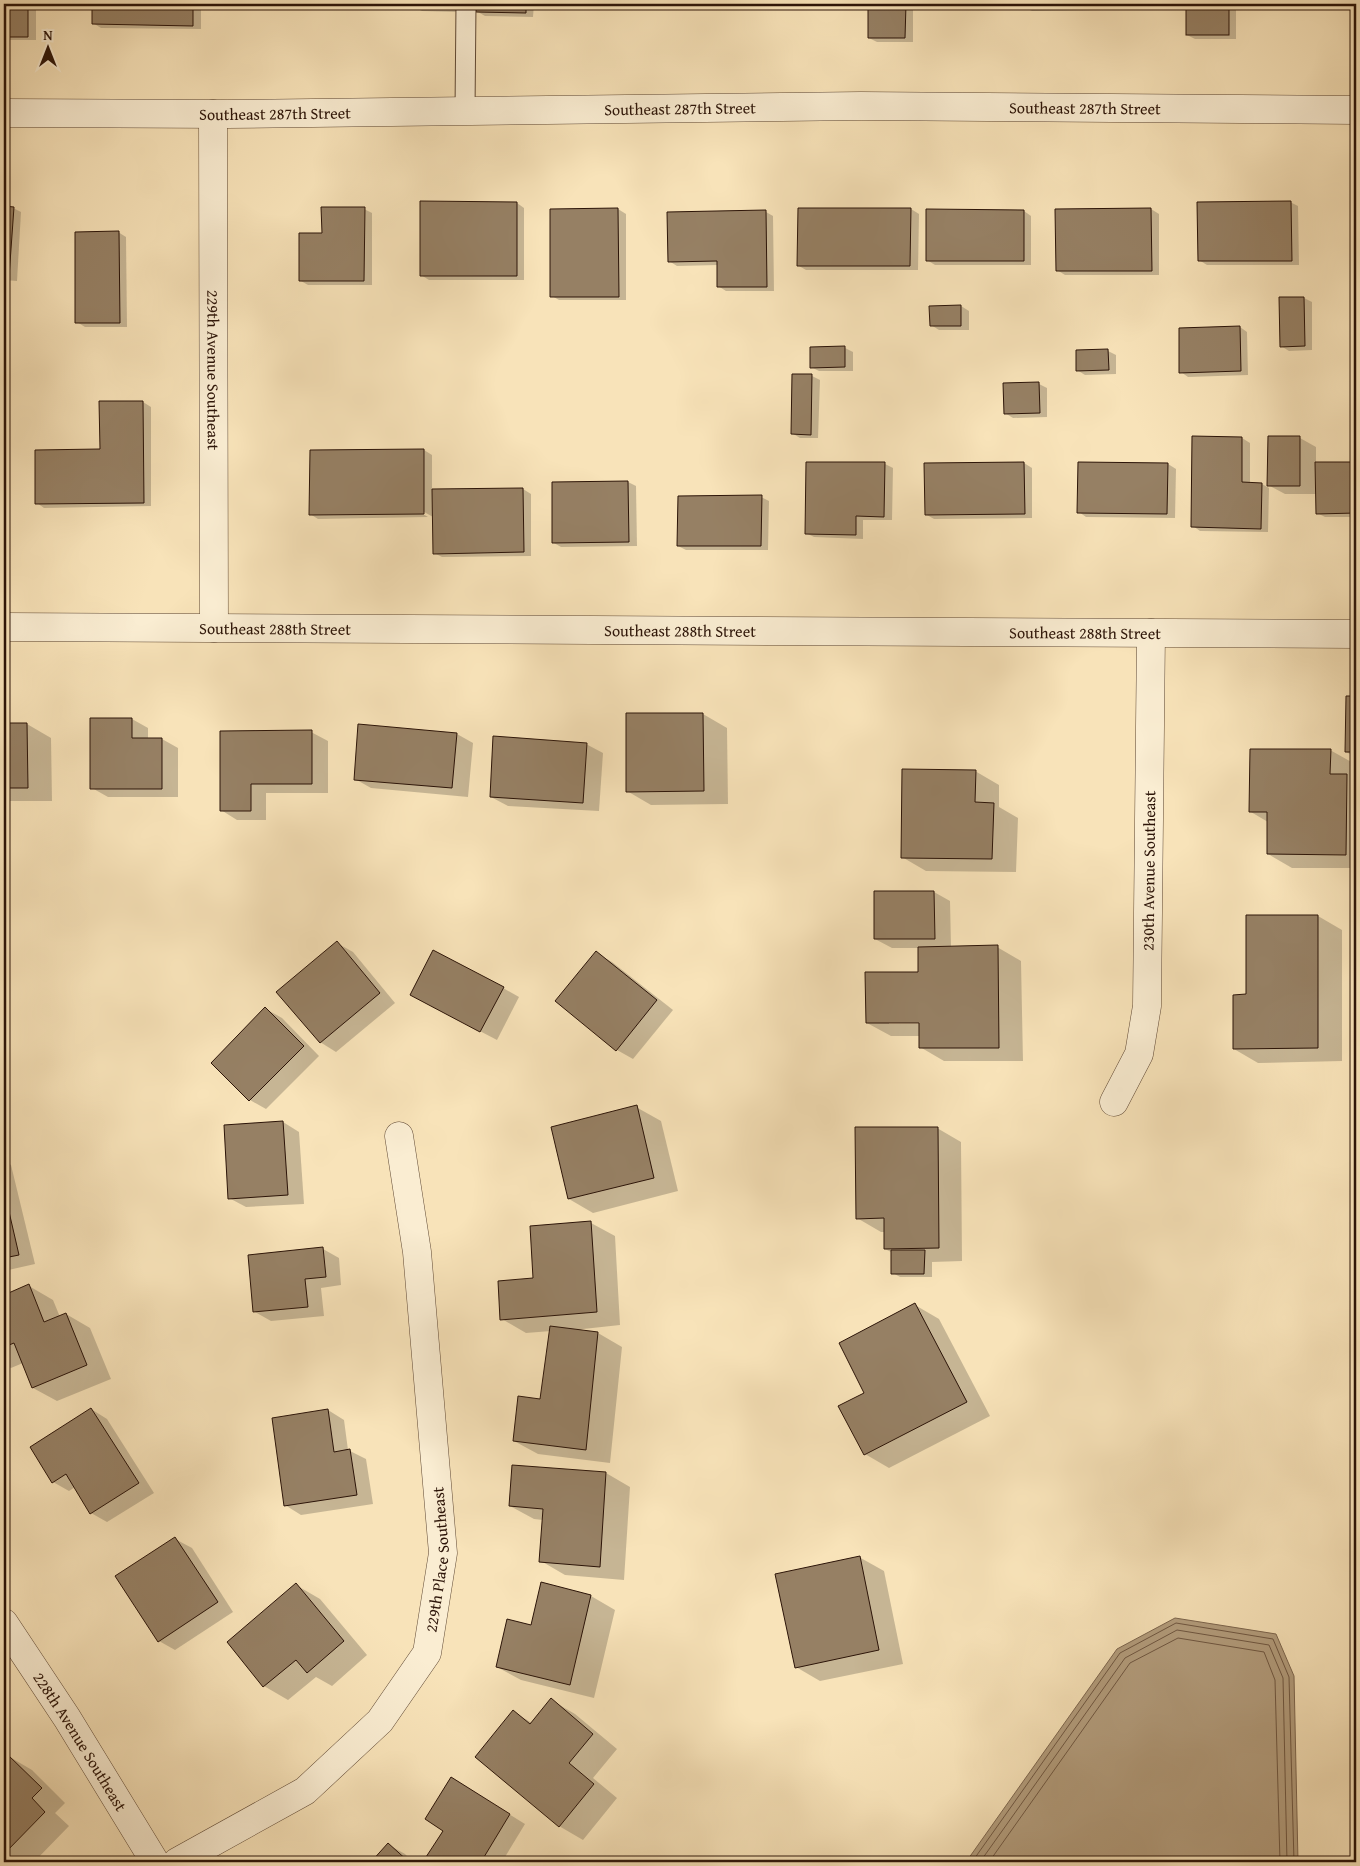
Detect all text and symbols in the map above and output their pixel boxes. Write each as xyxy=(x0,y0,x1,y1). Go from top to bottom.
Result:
north arrow xyxy=(22,22,72,72)
text: N xyxy=(43,25,53,45)
street label: Southeast 287th Street xyxy=(604,95,756,121)
street label: Southeast 287th Street xyxy=(1009,95,1161,120)
street label: Southeast 287th Street xyxy=(199,100,351,126)
street label: 229th Avenue Southeast xyxy=(201,290,226,451)
street label: Southeast 288th Street xyxy=(199,616,351,641)
street label: Southeast 288th Street xyxy=(604,618,756,643)
street label: Southeast 288th Street xyxy=(1009,620,1161,645)
street label: 230th Avenue Southeast xyxy=(1136,790,1161,951)
street label: 229th Place Southeast xyxy=(418,1486,455,1634)
street label: 228th Avenue Southeast xyxy=(28,1667,133,1816)

